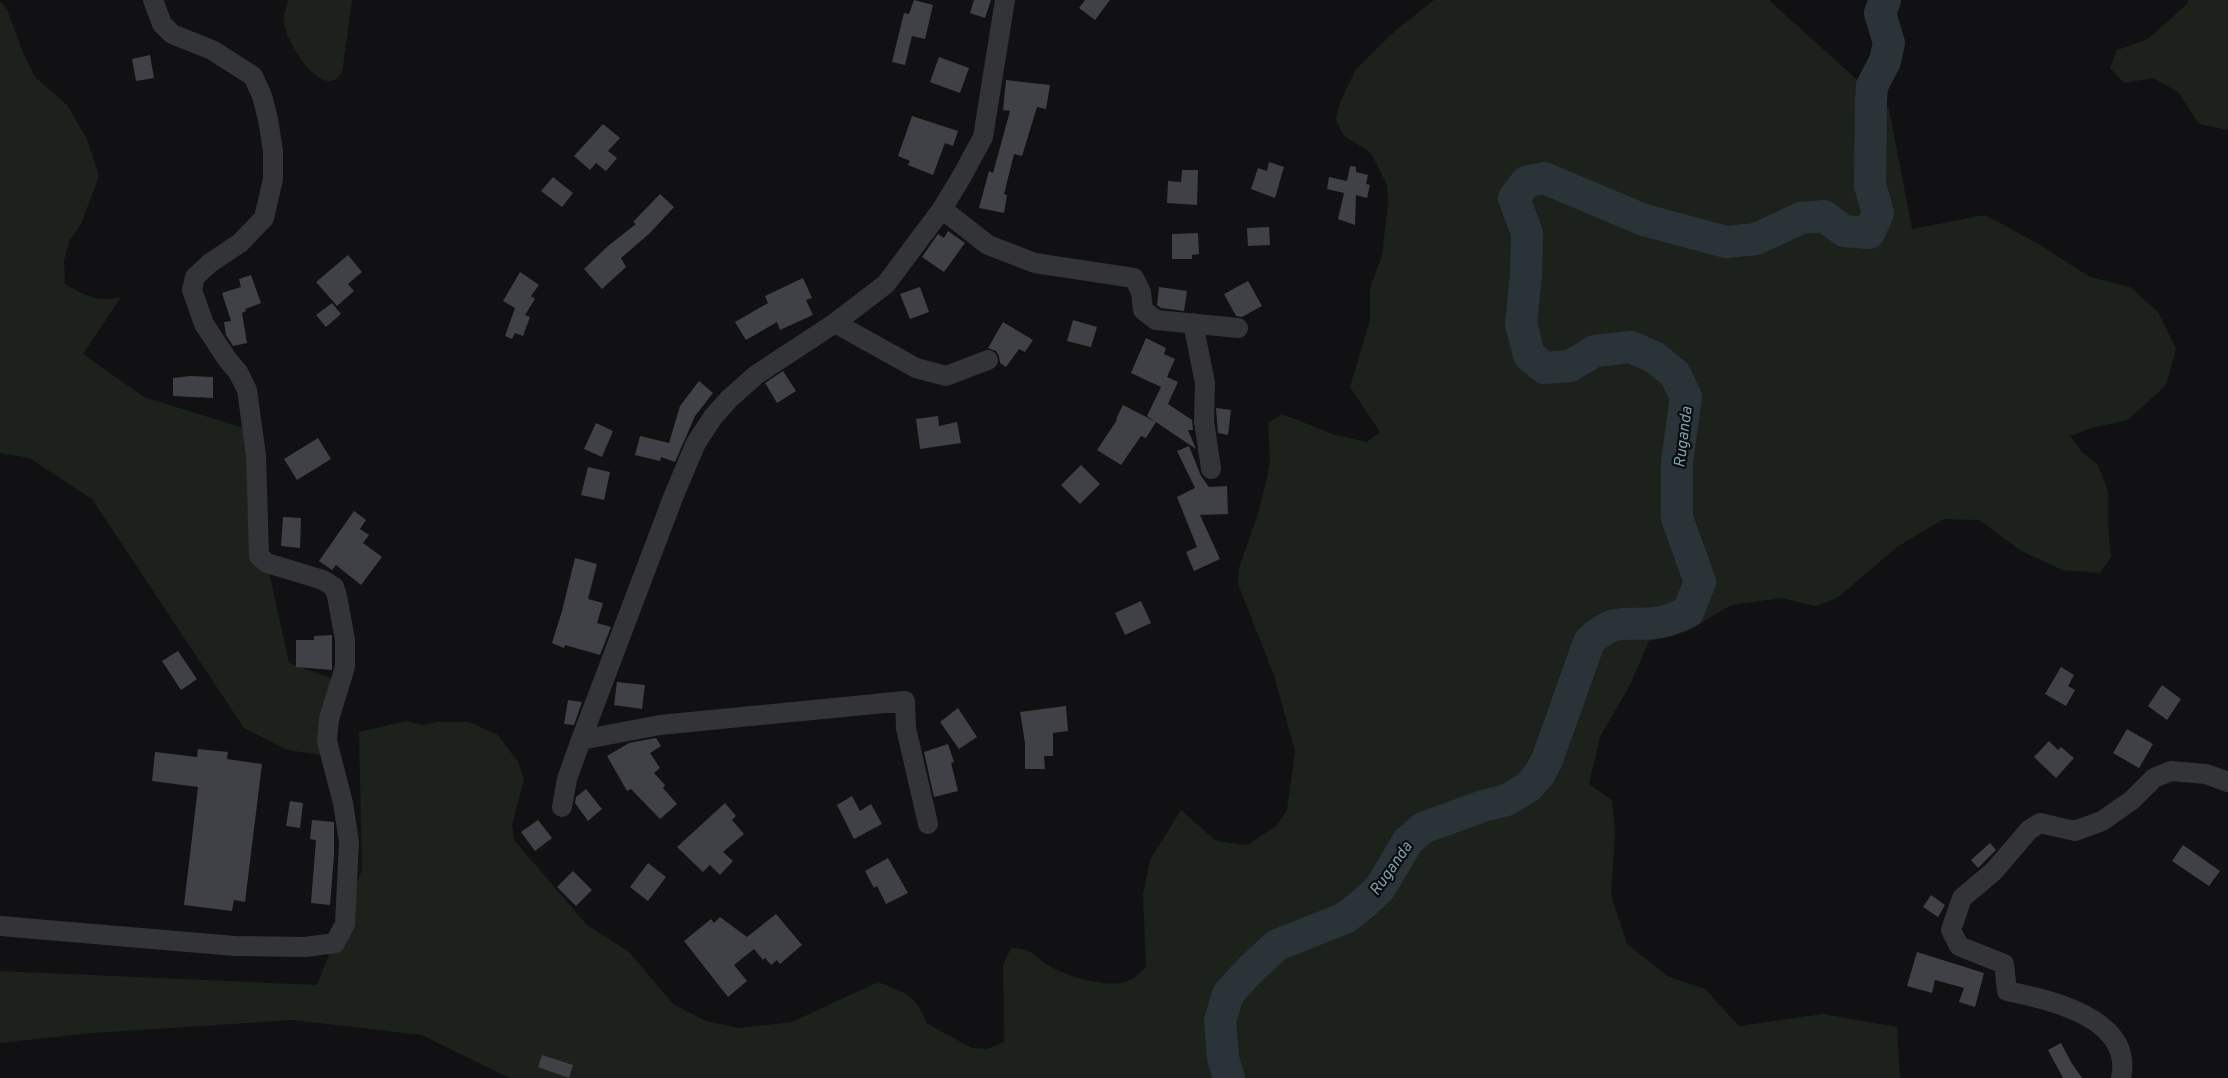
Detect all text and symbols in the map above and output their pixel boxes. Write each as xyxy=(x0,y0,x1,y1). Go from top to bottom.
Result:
water label: Ruganda xyxy=(1670,405,1698,469)
water label: Ruganda xyxy=(1366,838,1418,900)

